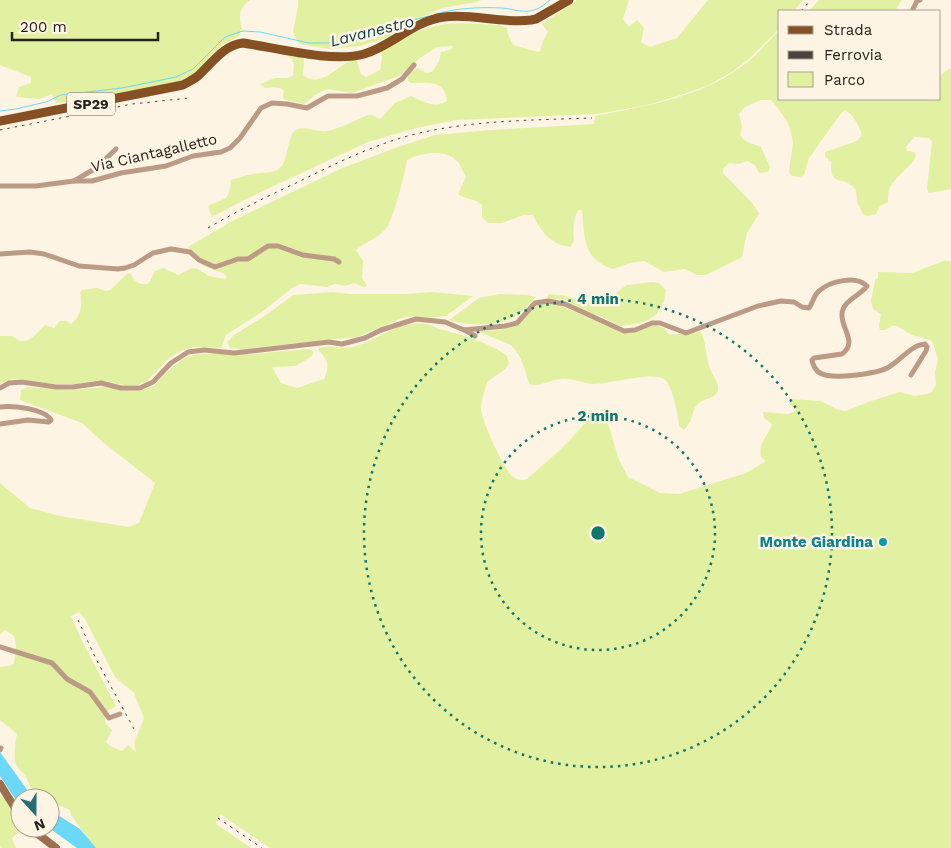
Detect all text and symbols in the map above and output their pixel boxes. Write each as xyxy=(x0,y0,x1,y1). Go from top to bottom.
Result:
scale bar xyxy=(12,10,159,42)
legend xyxy=(778,10,941,100)
water label: Lavanestro xyxy=(328,11,416,51)
text: 200 m xyxy=(20,18,67,36)
text: Strada xyxy=(824,21,873,39)
text: Ferrovia xyxy=(824,46,883,64)
text: Parco xyxy=(824,71,865,89)
road number: SP29 xyxy=(67,92,115,116)
street label: Via Ciantagalletto xyxy=(89,130,219,176)
text: 4 min xyxy=(577,290,619,308)
text: 2 min xyxy=(577,407,619,425)
centre of rings xyxy=(589,524,607,542)
place label: Monte Giardina xyxy=(760,533,873,551)
marker: Monte Giardina xyxy=(877,536,889,548)
north arrow xyxy=(10,788,60,838)
text: N xyxy=(32,816,47,834)

